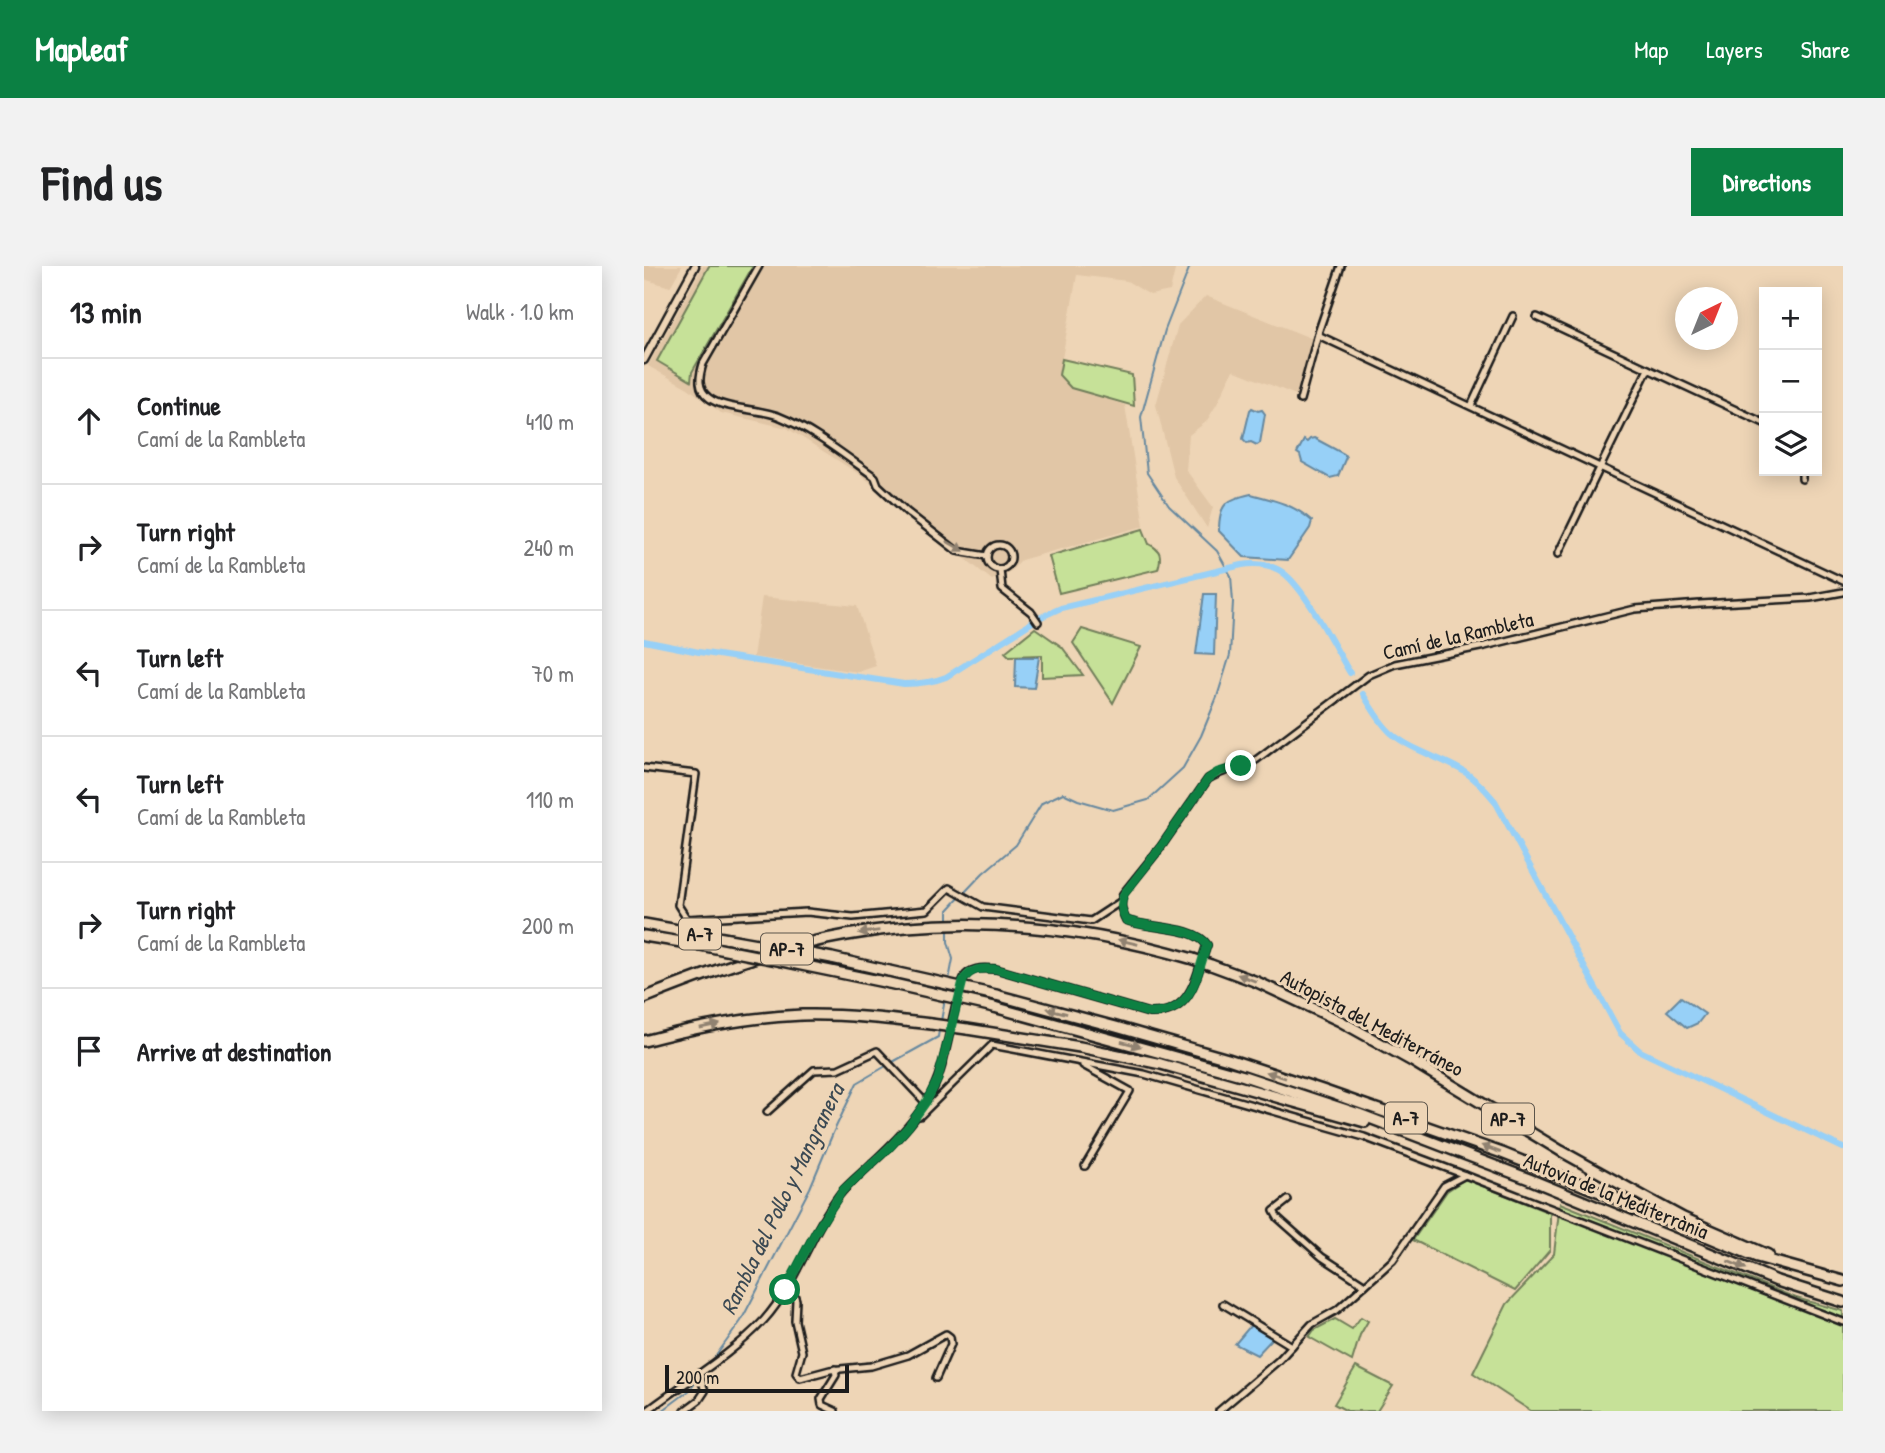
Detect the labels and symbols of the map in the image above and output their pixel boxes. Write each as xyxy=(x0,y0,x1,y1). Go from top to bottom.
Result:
north arrow xyxy=(1675,287,1738,350)
one-way arrow xyxy=(945,540,965,552)
street label: Camí de la Rambleta xyxy=(1380,604,1536,667)
route end xyxy=(1225,750,1256,781)
road number: A-7 xyxy=(679,918,721,950)
one-way arrow xyxy=(858,926,880,937)
road number: AP-7 xyxy=(761,934,813,964)
one-way arrow xyxy=(1116,936,1138,947)
street label: Autopista del Mediterráneo xyxy=(1276,962,1469,1083)
one-way arrow xyxy=(1236,972,1257,983)
one-way arrow xyxy=(1046,1005,1068,1016)
one-way arrow xyxy=(699,1020,721,1031)
one-way arrow xyxy=(1120,1039,1142,1050)
one-way arrow xyxy=(1265,1069,1286,1079)
water label: Rambla del Pollo y Mangranera xyxy=(712,1077,853,1320)
road number: A-7 xyxy=(1385,1102,1427,1133)
road number: AP-7 xyxy=(1482,1104,1534,1134)
one-way arrow xyxy=(1480,1144,1501,1155)
street label: Autovia de la Mediterrània xyxy=(1520,1145,1713,1246)
one-way arrow xyxy=(1727,1260,1748,1271)
route start xyxy=(769,1274,800,1305)
scale bar xyxy=(665,1362,849,1394)

